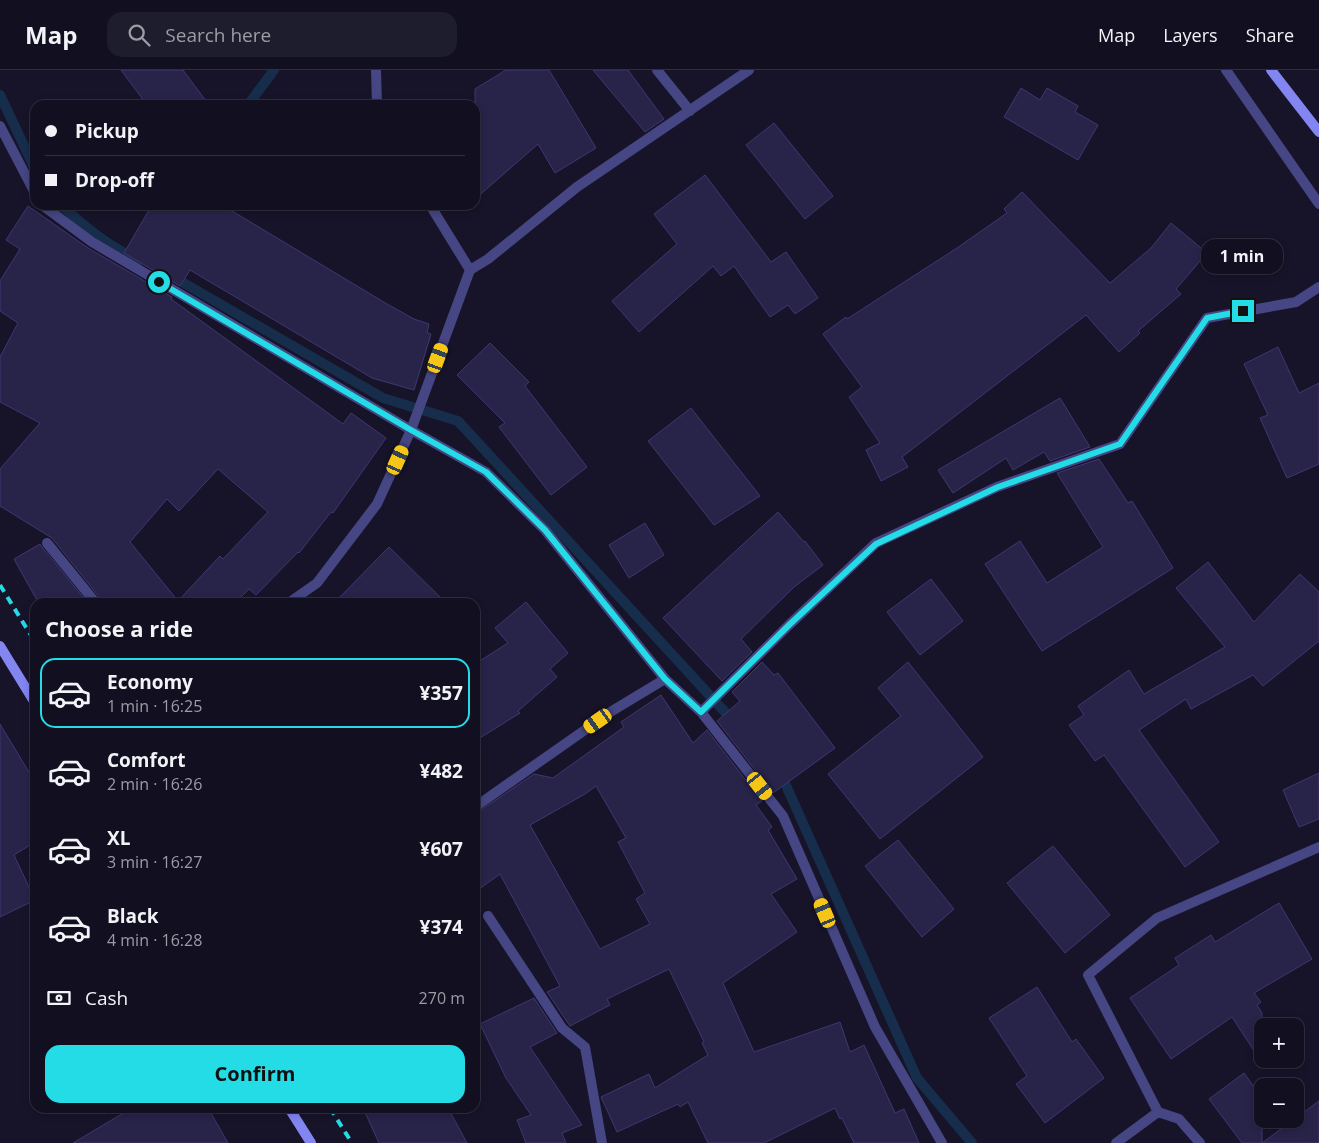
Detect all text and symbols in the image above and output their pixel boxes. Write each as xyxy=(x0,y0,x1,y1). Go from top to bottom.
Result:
search box xyxy=(107,12,457,57)
text: Map xyxy=(25,18,77,51)
icon: search xyxy=(125,21,153,49)
text: Search here xyxy=(165,22,271,48)
text: Map xyxy=(1098,23,1135,47)
text: Layers xyxy=(1163,23,1218,47)
text: Share xyxy=(1246,23,1294,47)
text: Pickup xyxy=(75,118,139,144)
text: Drop-off xyxy=(75,167,154,193)
callout: 1 min xyxy=(1202,238,1284,274)
text: 1 min xyxy=(1220,245,1264,267)
route start xyxy=(148,271,170,293)
route end xyxy=(1232,300,1254,322)
car xyxy=(425,341,450,375)
car xyxy=(385,443,410,477)
text: Choose a ride xyxy=(45,613,193,643)
text: Economy xyxy=(107,669,193,695)
icon: car xyxy=(47,671,92,716)
text: ¥357 xyxy=(420,680,463,706)
text: 1 min · 16:25 xyxy=(107,695,202,717)
car xyxy=(581,706,614,736)
text: Comfort xyxy=(107,747,186,773)
icon: car xyxy=(47,749,92,794)
text: ¥482 xyxy=(420,758,463,784)
car xyxy=(744,770,775,802)
text: 2 min · 16:26 xyxy=(107,773,202,795)
text: XL xyxy=(107,825,130,851)
icon: car xyxy=(47,827,92,872)
text: ¥607 xyxy=(420,836,463,862)
text: 3 min · 16:27 xyxy=(107,851,202,873)
car xyxy=(812,896,837,930)
text: Black xyxy=(107,903,159,929)
icon: car xyxy=(47,905,92,950)
text: ¥374 xyxy=(420,914,463,940)
text: 4 min · 16:28 xyxy=(107,929,202,951)
icon: cash xyxy=(45,984,73,1012)
text: Cash xyxy=(85,985,128,1011)
text: 270 m xyxy=(419,987,465,1009)
map controls xyxy=(1254,1018,1304,1128)
button: + xyxy=(1254,1018,1304,1068)
button: Confirm xyxy=(45,1045,465,1103)
button: − xyxy=(1254,1078,1304,1128)

